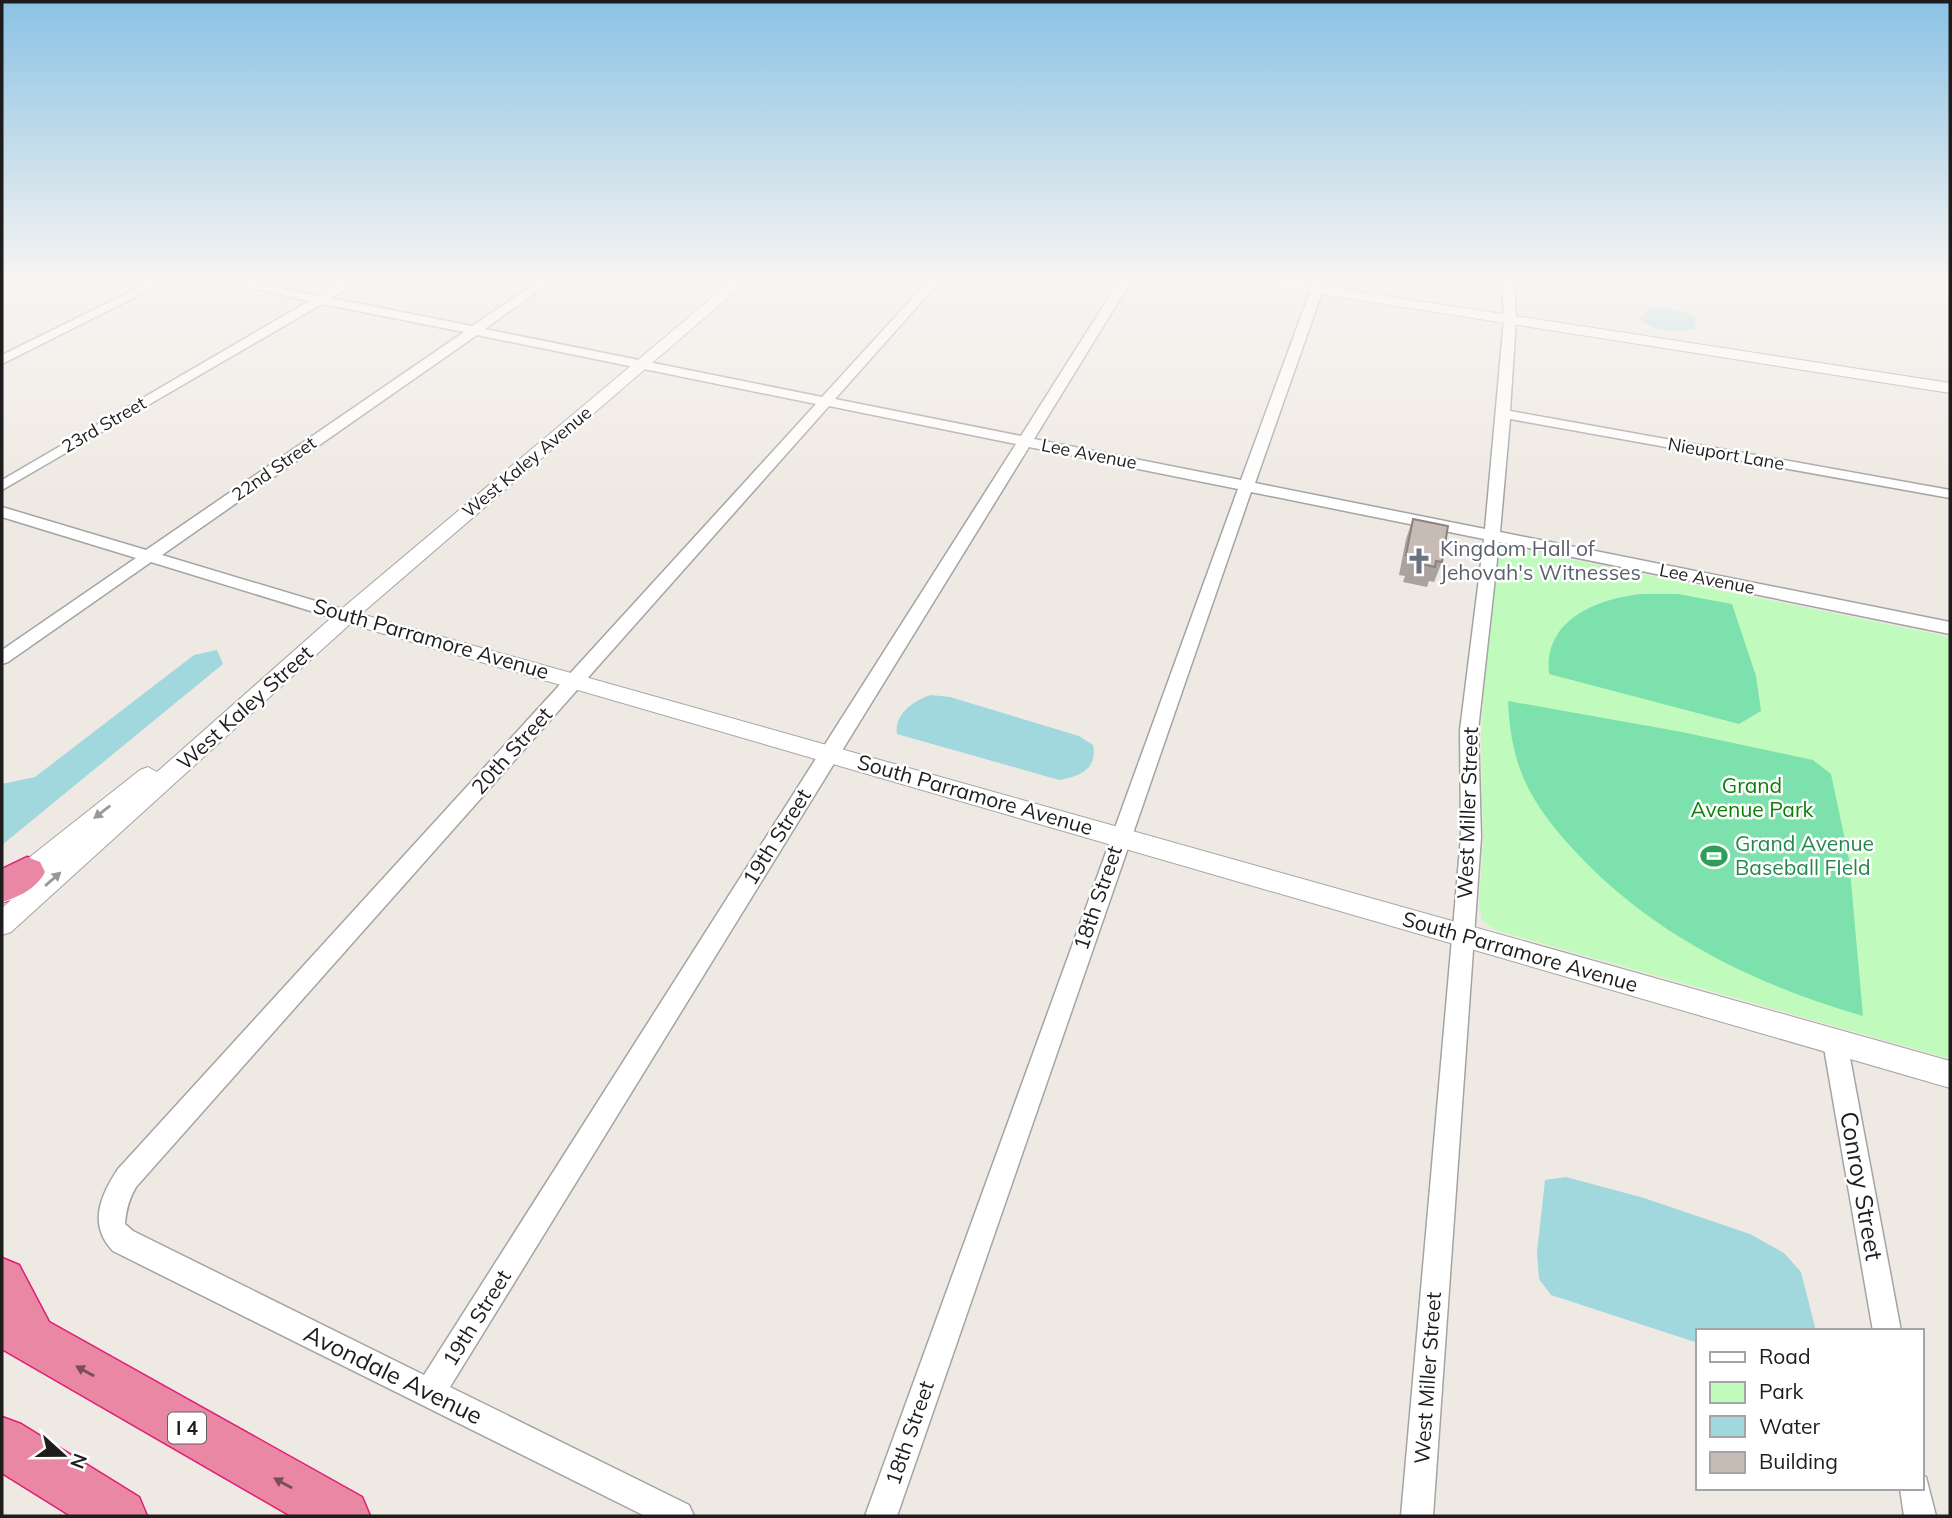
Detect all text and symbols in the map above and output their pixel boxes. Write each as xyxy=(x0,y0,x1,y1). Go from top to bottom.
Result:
street label: 23rd Street xyxy=(58,391,150,458)
street label: West Kaley Avenue xyxy=(457,401,596,522)
street label: 22nd Street xyxy=(227,431,320,506)
street label: Nieuport Lane xyxy=(1666,432,1786,475)
street label: Lee Avenue xyxy=(1039,433,1139,474)
place label: Kingdom Hall of Jehovah's Witnesses xyxy=(1440,535,1641,585)
church icon: Kingdom Hall of Jehovah's Witnesses xyxy=(1404,546,1434,576)
street label: Lee Avenue xyxy=(1657,558,1757,599)
street label: South Parramore Avenue xyxy=(311,592,552,684)
street label: West Kaley Street xyxy=(171,640,318,775)
street label: 20th Street xyxy=(465,701,557,799)
street label: West Miller Street xyxy=(1451,726,1483,900)
street label: South Parramore Avenue xyxy=(855,748,1096,840)
park label: Grand Avenue Park xyxy=(1691,772,1814,822)
street label: 19th Street xyxy=(736,784,816,889)
one-way arrow xyxy=(93,805,111,819)
place label: Grand Avenue Baseball FIeld xyxy=(1735,830,1874,880)
sports icon: Grand Avenue Baseball FIeld xyxy=(1699,841,1729,871)
street label: 18th Street xyxy=(1067,842,1127,953)
one-way arrow xyxy=(44,871,62,887)
street label: South Parramore Avenue xyxy=(1400,905,1641,997)
street label: Conroy Street xyxy=(1834,1109,1890,1263)
street label: 19th Street xyxy=(436,1265,516,1370)
street label: West Miller Street xyxy=(1408,1291,1446,1465)
street label: Avondale Avenue xyxy=(299,1318,488,1430)
legend xyxy=(1696,1329,1924,1490)
text: Road xyxy=(1759,1343,1810,1369)
one-way arrow xyxy=(76,1365,95,1377)
street label: 18th Street xyxy=(879,1377,939,1488)
text: Park xyxy=(1759,1378,1803,1404)
road number: I 4 xyxy=(168,1412,206,1444)
text: Water xyxy=(1759,1413,1820,1439)
north arrow xyxy=(28,1420,98,1490)
text: Building xyxy=(1759,1448,1838,1474)
text: N xyxy=(65,1450,93,1472)
one-way arrow xyxy=(274,1477,293,1489)

